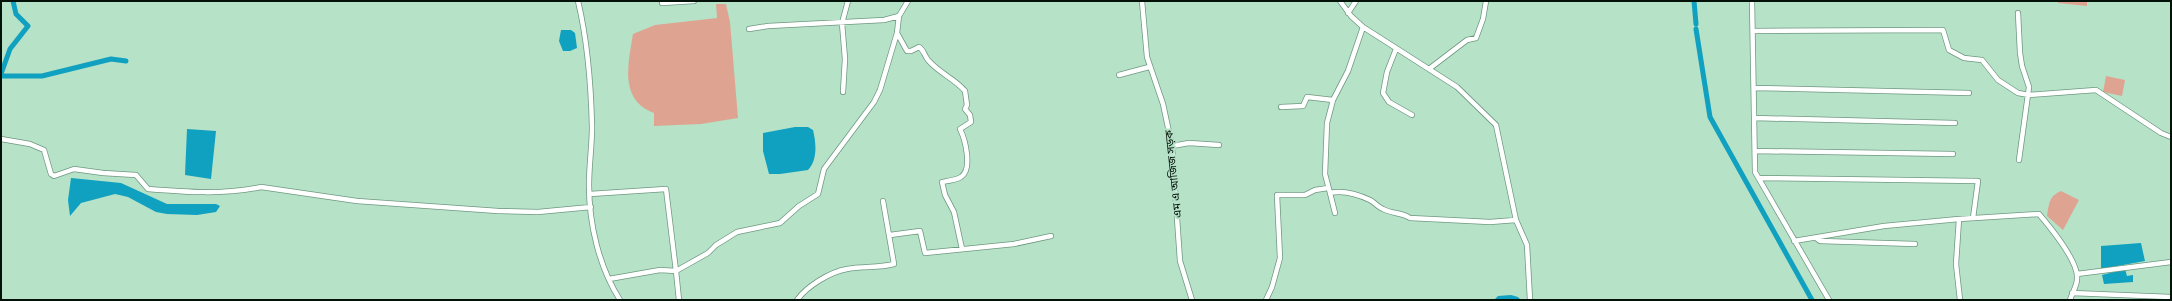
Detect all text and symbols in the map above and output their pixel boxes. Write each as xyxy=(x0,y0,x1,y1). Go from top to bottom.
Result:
street label: এম এ আজিজ সড়ক xyxy=(1161,129,1184,219)

